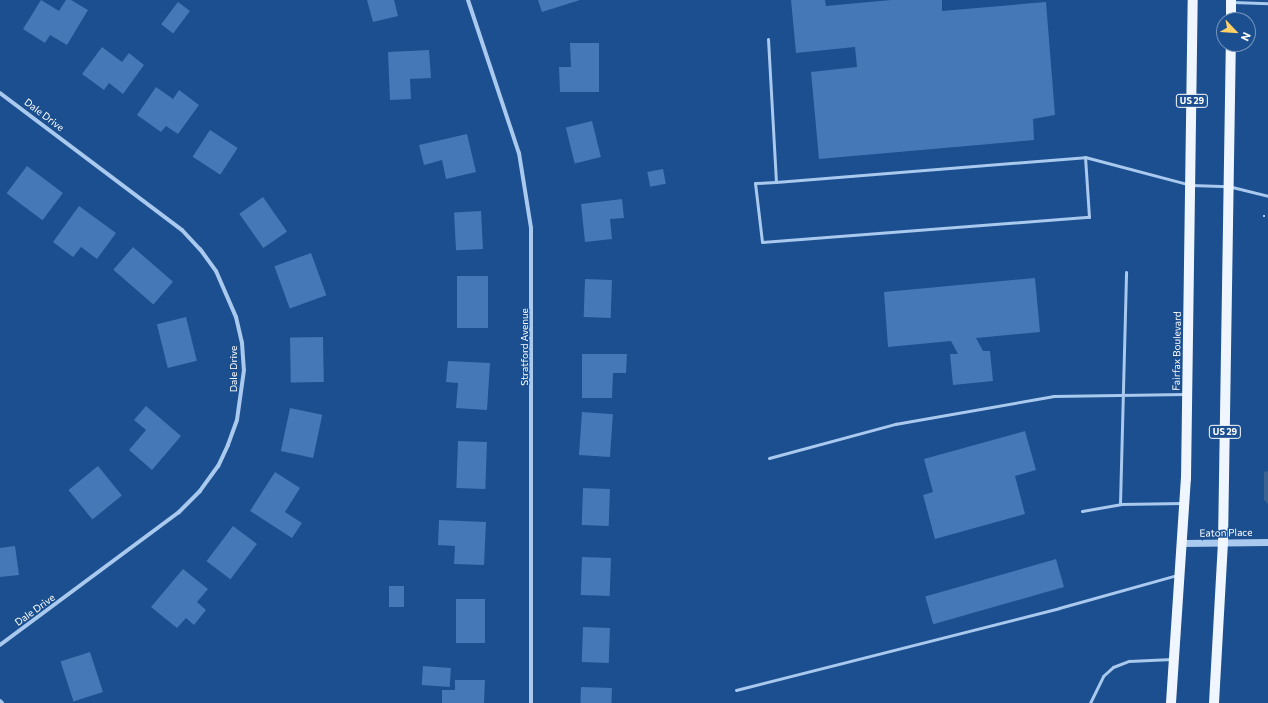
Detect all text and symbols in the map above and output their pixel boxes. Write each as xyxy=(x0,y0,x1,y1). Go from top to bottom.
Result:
north arrow xyxy=(1216,12,1256,52)
text: N xyxy=(1239,30,1254,43)
road number: US 29 xyxy=(1175,94,1209,108)
street label: Dale Drive xyxy=(22,96,66,134)
street label: Stratford Avenue xyxy=(519,308,531,386)
street label: Fairfax Boulevard xyxy=(1170,311,1184,391)
street label: Dale Drive xyxy=(228,346,240,392)
road number: US 29 xyxy=(1208,425,1242,439)
street label: Eaton Place xyxy=(1199,527,1253,539)
street label: Dale Drive xyxy=(13,591,57,629)

